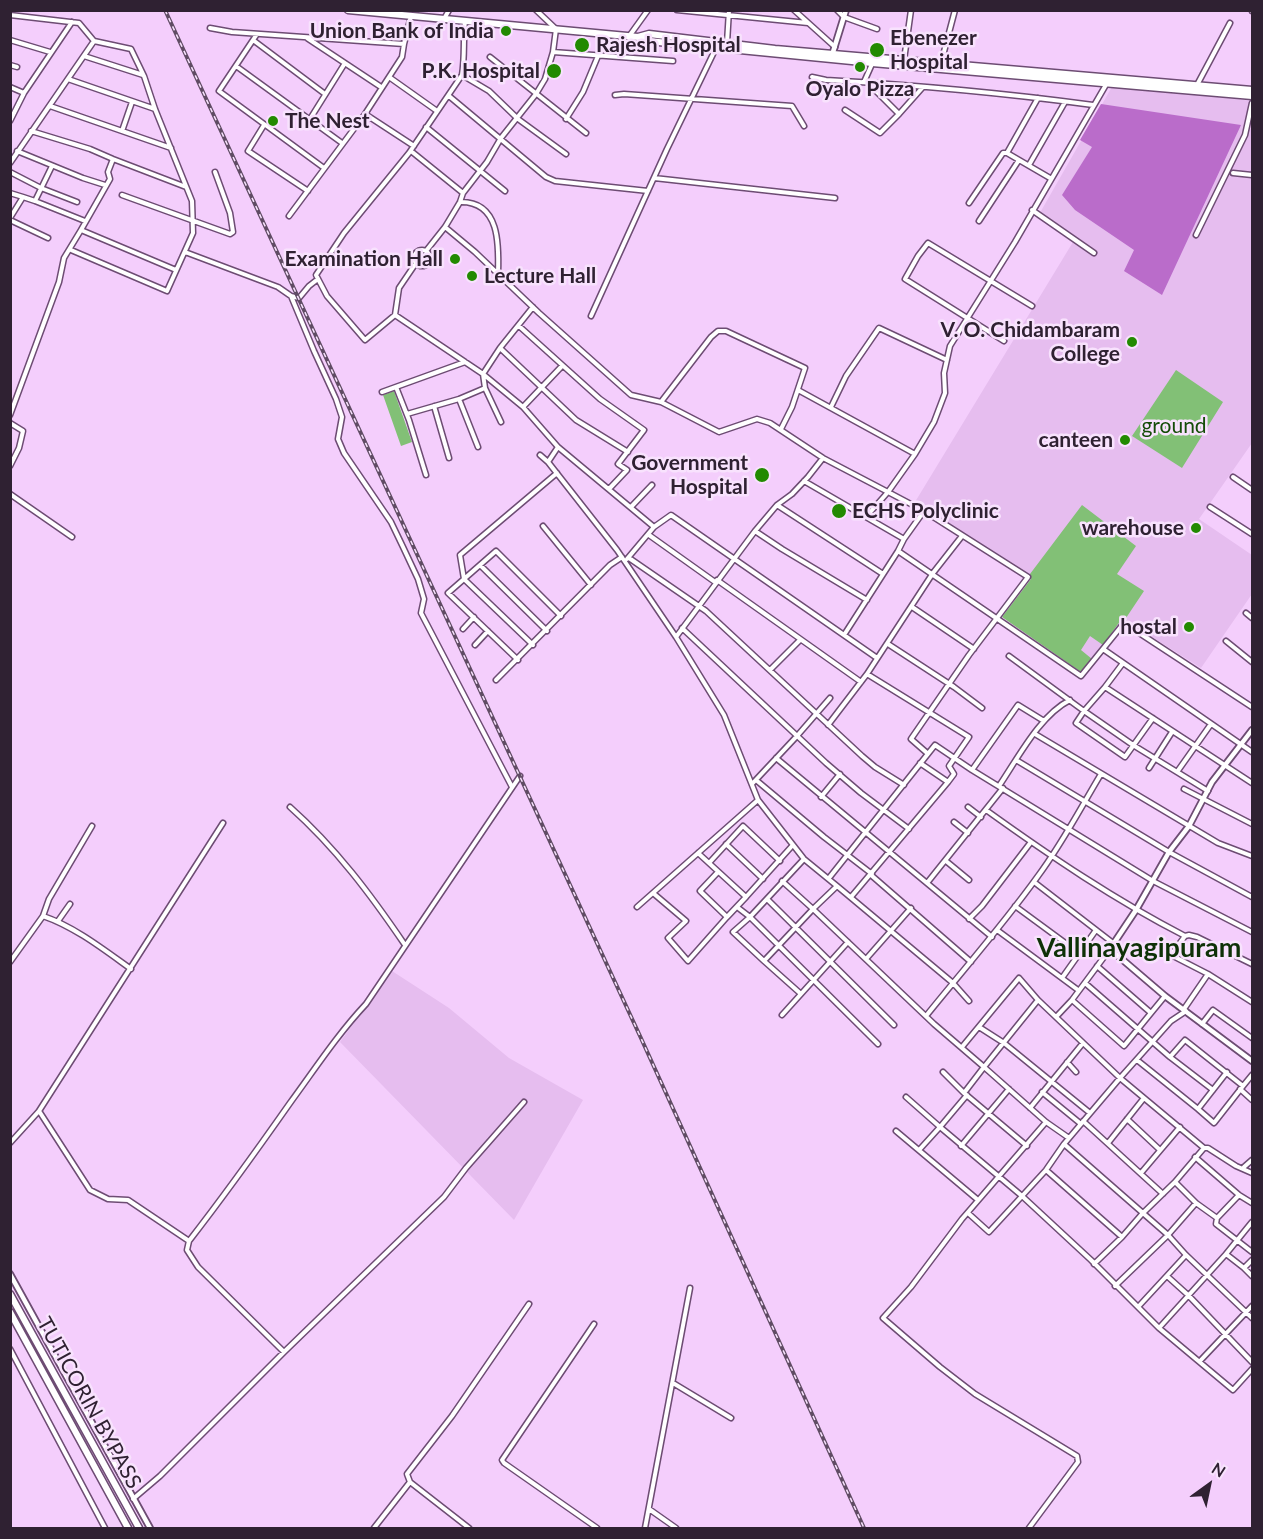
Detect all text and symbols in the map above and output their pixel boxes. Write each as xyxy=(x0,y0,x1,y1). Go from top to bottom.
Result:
place label: Union Bank of India xyxy=(310,18,494,44)
marker: Union Bank of India xyxy=(499,24,513,38)
place label: Ebenezer Hospital xyxy=(890,25,977,75)
place label: Rajesh Hospital xyxy=(596,32,741,58)
marker: Rajesh Hospital xyxy=(573,36,591,54)
marker: Ebenezer Hospital xyxy=(868,41,886,59)
place label: P.K. Hospital xyxy=(421,58,540,84)
marker: Oyalo Pizza xyxy=(853,60,867,74)
marker: P.K. Hospital xyxy=(545,62,563,80)
place label: Oyalo Pizza xyxy=(805,76,915,102)
place label: The Nest xyxy=(285,108,370,134)
marker: The Nest xyxy=(266,114,280,128)
place label: Examination Hall xyxy=(285,246,443,272)
marker: Examination Hall xyxy=(448,252,462,266)
place label: Lecture Hall xyxy=(484,263,596,289)
marker: Lecture Hall xyxy=(465,269,479,283)
place label: V. O. Chidambaram College xyxy=(940,317,1120,367)
marker: V. O. Chidambaram College xyxy=(1125,335,1139,349)
park label: ground xyxy=(1141,413,1207,439)
place label: canteen xyxy=(1039,427,1113,453)
marker: canteen xyxy=(1118,433,1132,447)
place label: Government Hospital xyxy=(631,450,748,500)
marker: Government Hospital xyxy=(753,466,771,484)
place label: ECHS Polyclinic xyxy=(852,498,999,524)
marker: ECHS Polyclinic xyxy=(830,502,848,520)
place label: warehouse xyxy=(1082,515,1184,541)
marker: warehouse xyxy=(1189,521,1203,535)
place label: hostal xyxy=(1120,614,1177,640)
marker: hostal xyxy=(1182,620,1196,634)
district label: Vallinayagipuram xyxy=(1037,932,1241,964)
street label: TUTICORIN BYPASS xyxy=(31,1313,147,1493)
north arrow xyxy=(1179,1455,1239,1515)
text: N xyxy=(1209,1458,1229,1481)

